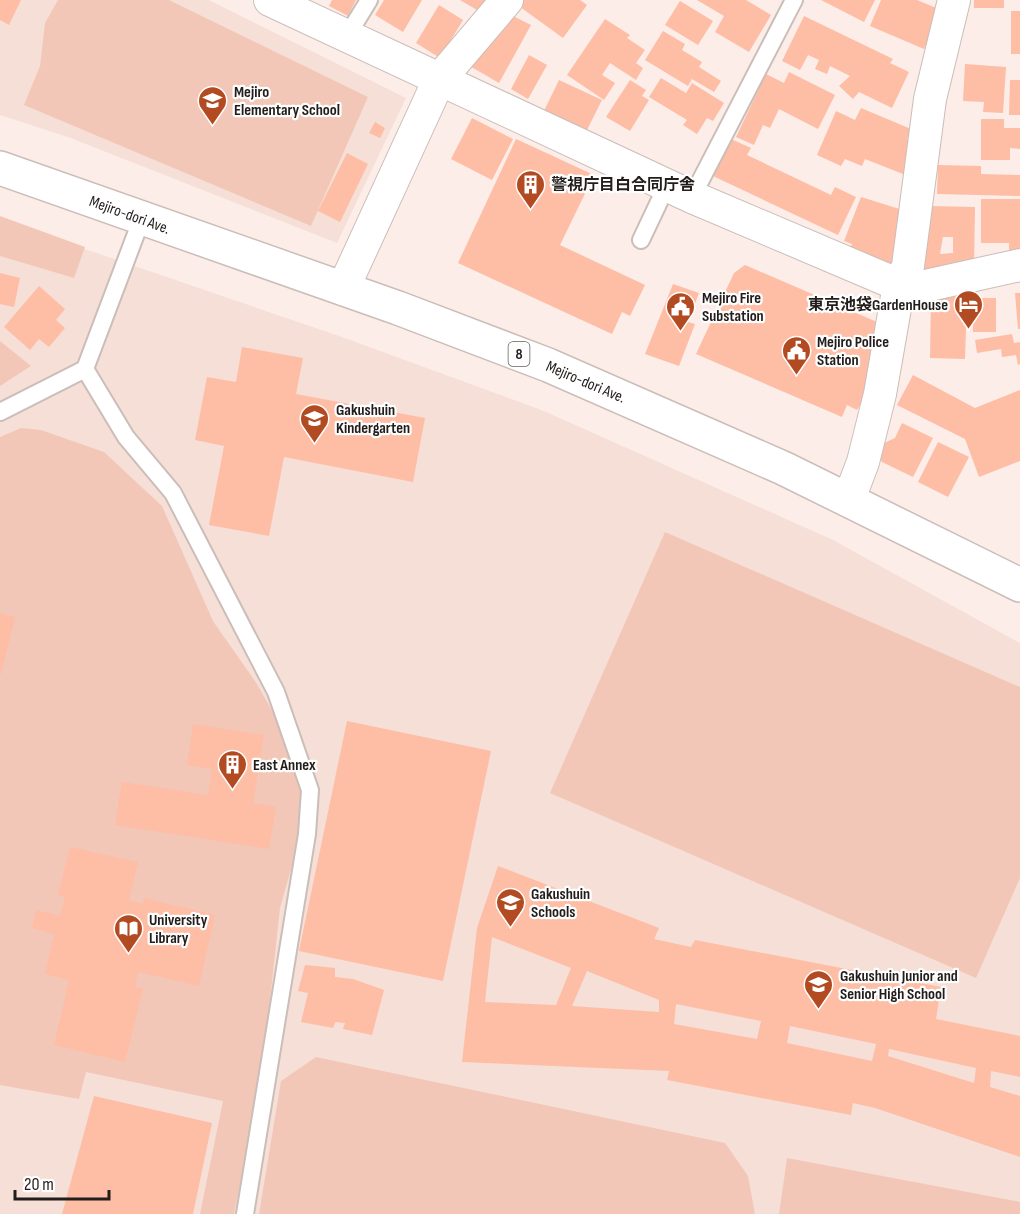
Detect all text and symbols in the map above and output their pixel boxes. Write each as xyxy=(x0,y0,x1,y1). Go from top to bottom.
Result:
place label: Mejiro Elementary School xyxy=(234,83,340,120)
school or university icon: Mejiro Elementary School xyxy=(197,84,229,126)
building icon: 警視庁目白合同庁舎 xyxy=(514,168,546,210)
place label: 警視庁目白合同庁舎 xyxy=(551,176,695,195)
street label: Mejiro-dori Ave. xyxy=(87,192,172,239)
hotel icon: 東京池袋GardenHouse xyxy=(953,288,985,330)
place label: Mejiro Fire Substation xyxy=(702,289,764,326)
public building icon: Mejiro Fire Substation xyxy=(665,290,697,332)
place label: 東京池袋GardenHouse xyxy=(808,295,948,315)
place label: Mejiro Police Station xyxy=(817,333,889,370)
public building icon: Mejiro Police Station xyxy=(780,334,812,376)
road number: 8 xyxy=(508,342,530,366)
street label: Mejiro-dori Ave. xyxy=(543,357,628,408)
place label: Gakushuin Kindergarten xyxy=(336,401,410,438)
school or university icon: Gakushuin Kindergarten xyxy=(299,402,331,444)
building icon: East Annex xyxy=(216,748,248,790)
place label: East Annex xyxy=(253,756,316,775)
place label: Gakushuin Schools xyxy=(531,885,590,922)
school or university icon: Gakushuin Schools xyxy=(494,886,526,928)
place label: University Library xyxy=(149,911,208,948)
library icon: University Library xyxy=(112,912,144,954)
place label: Gakushuin Junior and Senior High School xyxy=(840,967,958,1004)
school or university icon: Gakushuin Junior and Senior High School xyxy=(803,968,835,1010)
scale bar xyxy=(15,1163,110,1201)
text: 20 m xyxy=(24,1174,54,1195)

